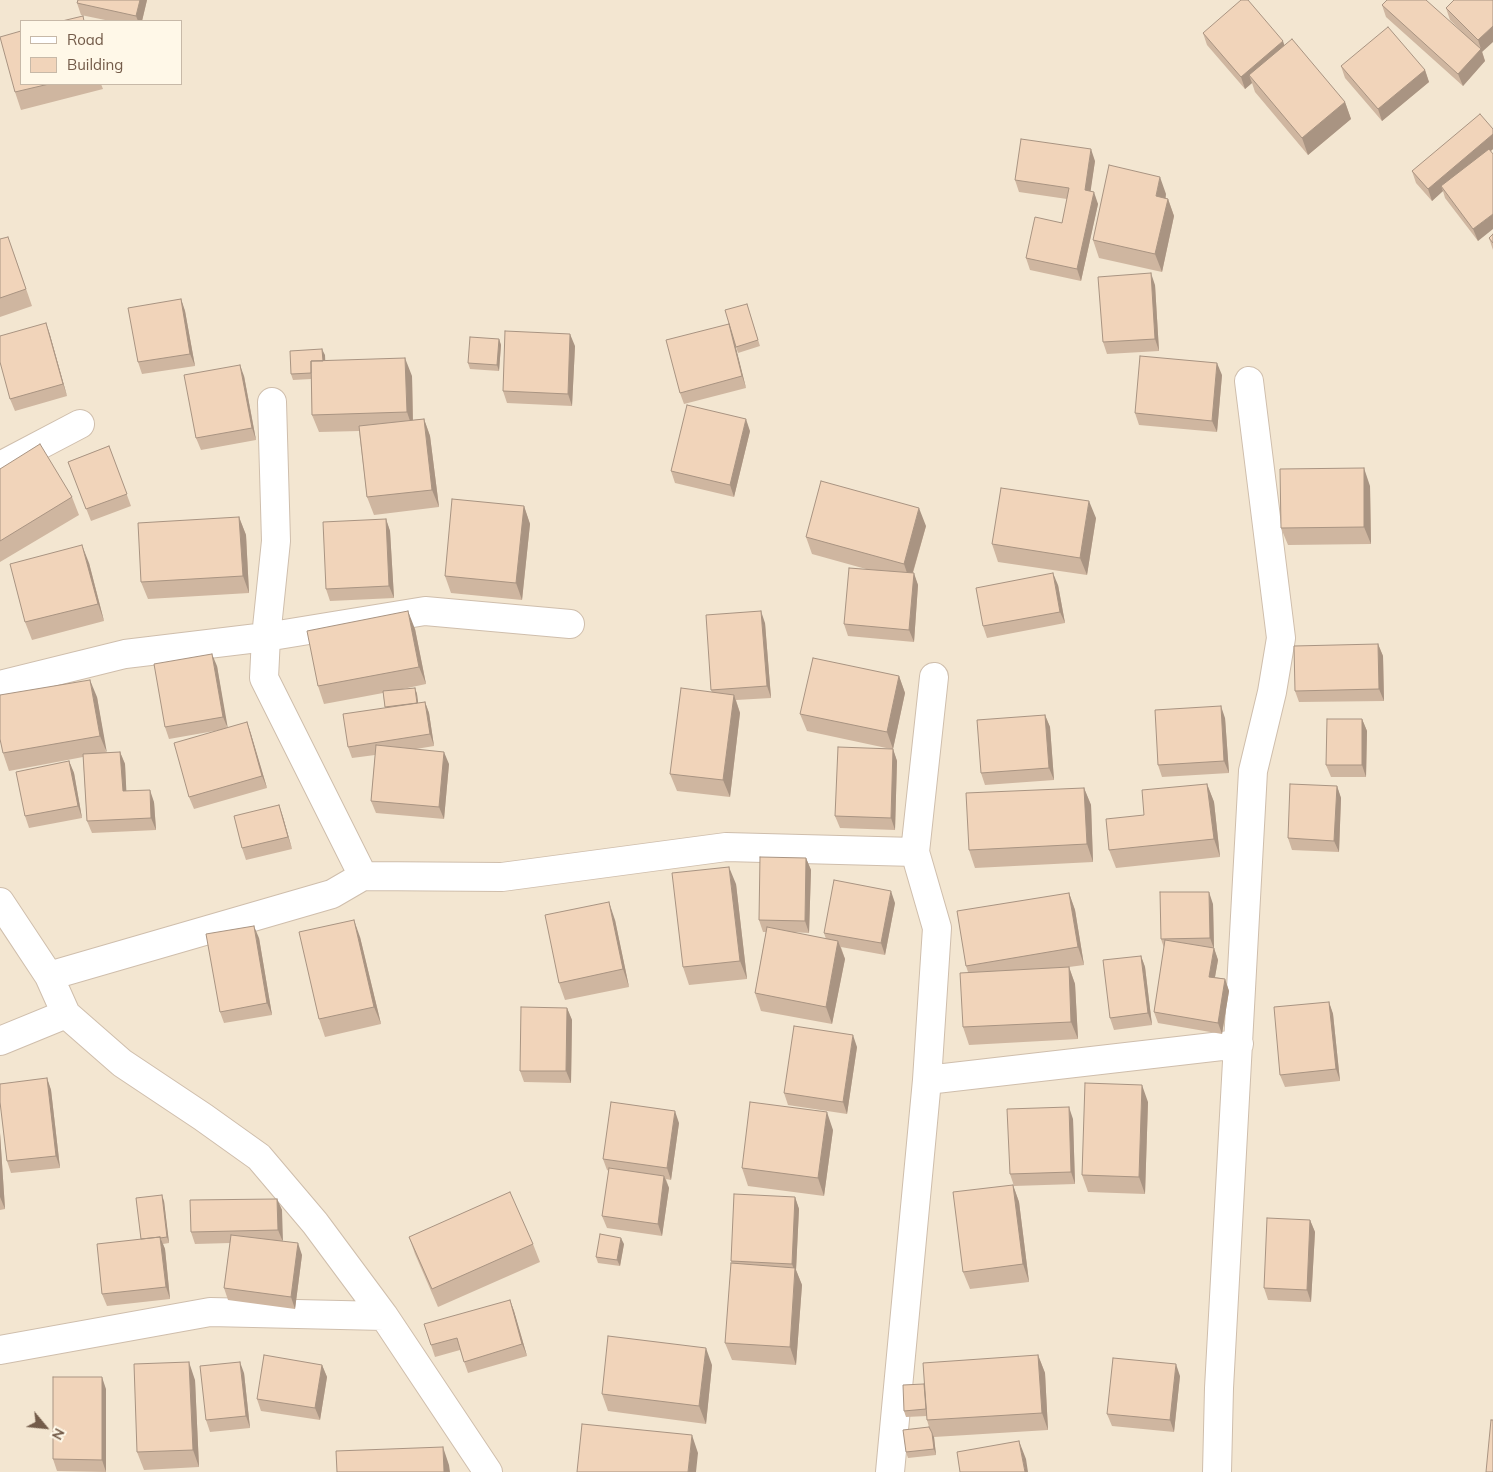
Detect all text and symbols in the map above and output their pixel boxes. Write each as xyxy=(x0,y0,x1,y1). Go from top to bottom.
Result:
legend xyxy=(20,20,182,85)
text: Road xyxy=(67,30,104,49)
text: Building xyxy=(67,55,123,74)
north arrow xyxy=(20,1402,70,1452)
text: N xyxy=(48,1425,69,1443)

